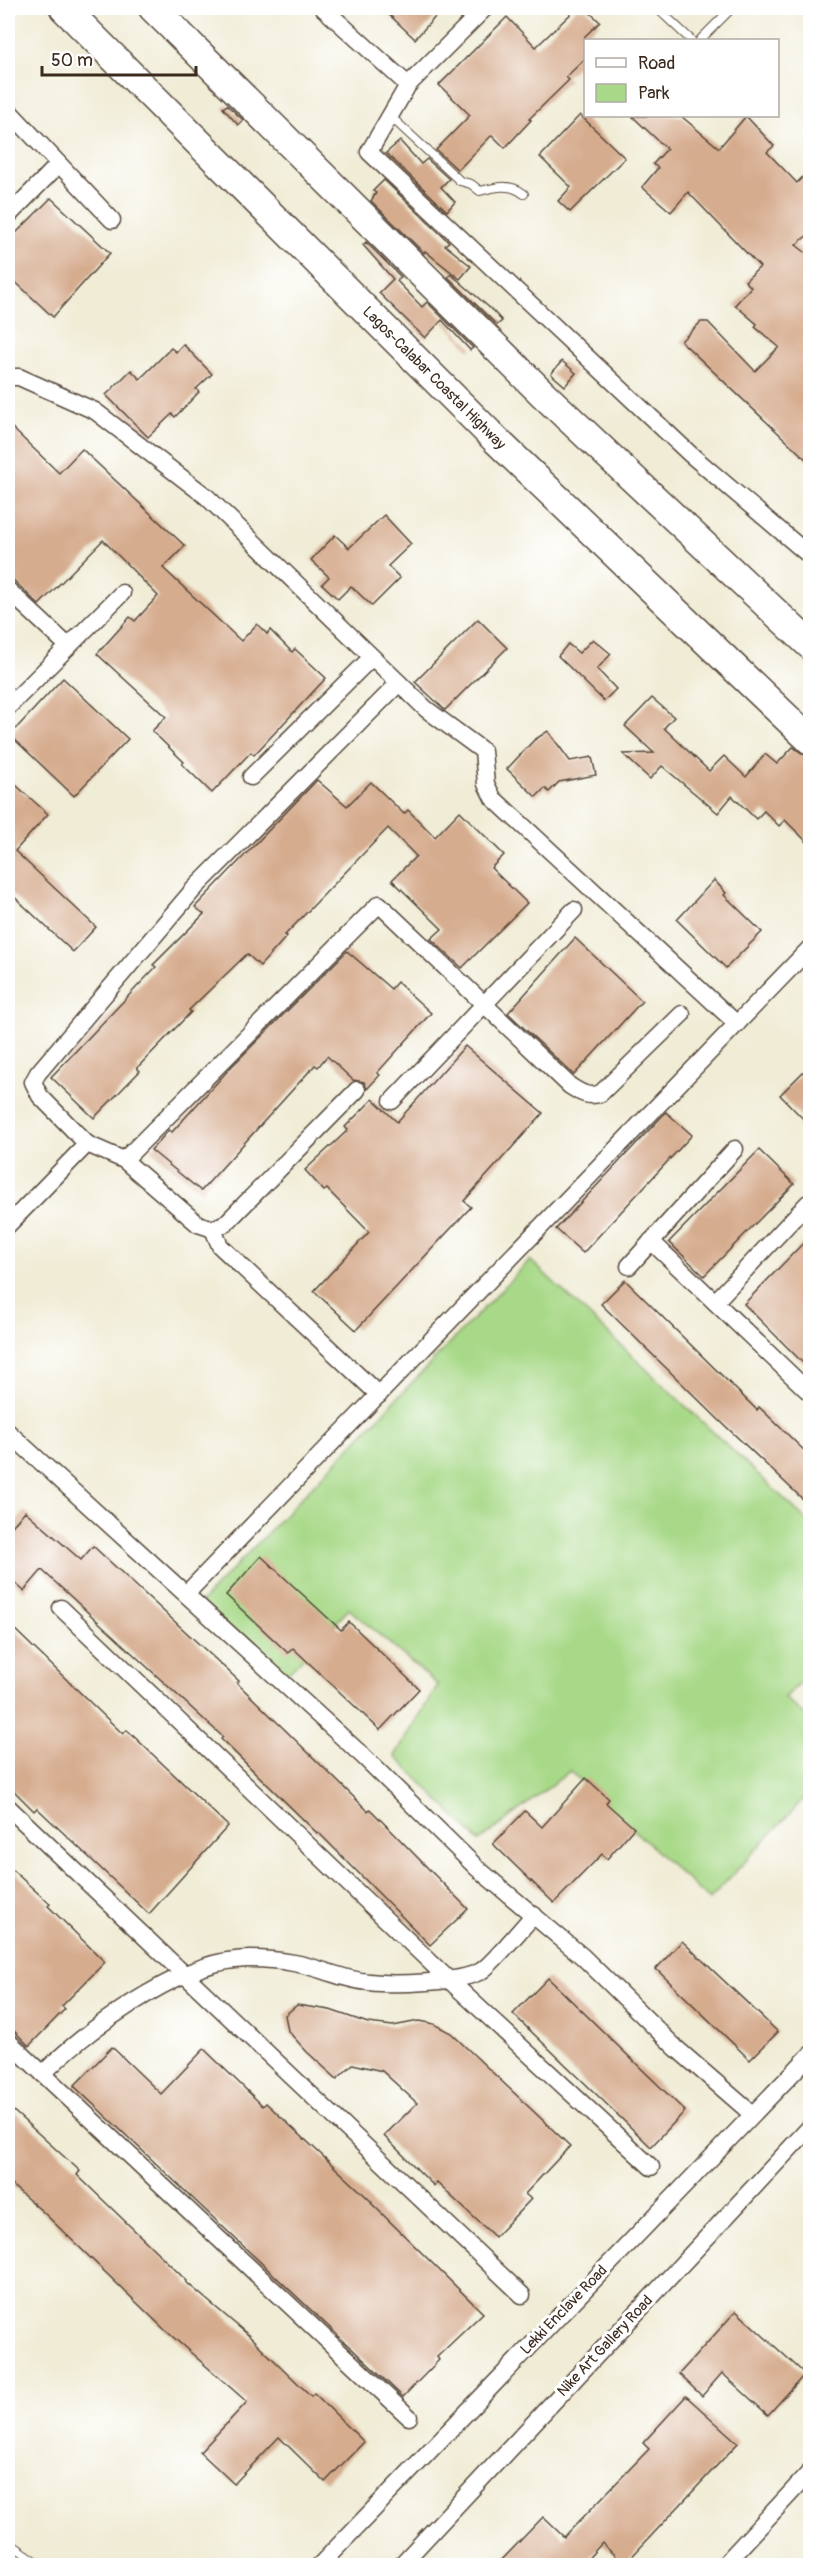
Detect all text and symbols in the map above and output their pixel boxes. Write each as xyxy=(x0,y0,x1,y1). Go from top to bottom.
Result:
scale bar xyxy=(42,39,196,77)
legend xyxy=(584,39,779,117)
text: 50 m xyxy=(51,49,93,72)
text: Road xyxy=(638,52,675,75)
text: Park xyxy=(638,82,670,105)
street label: Lagos-Calabar Coastal Highway xyxy=(358,302,510,454)
street label: Lekki Enclave Road xyxy=(516,2261,612,2359)
street label: Nike Art Gallery Road xyxy=(553,2291,657,2401)

